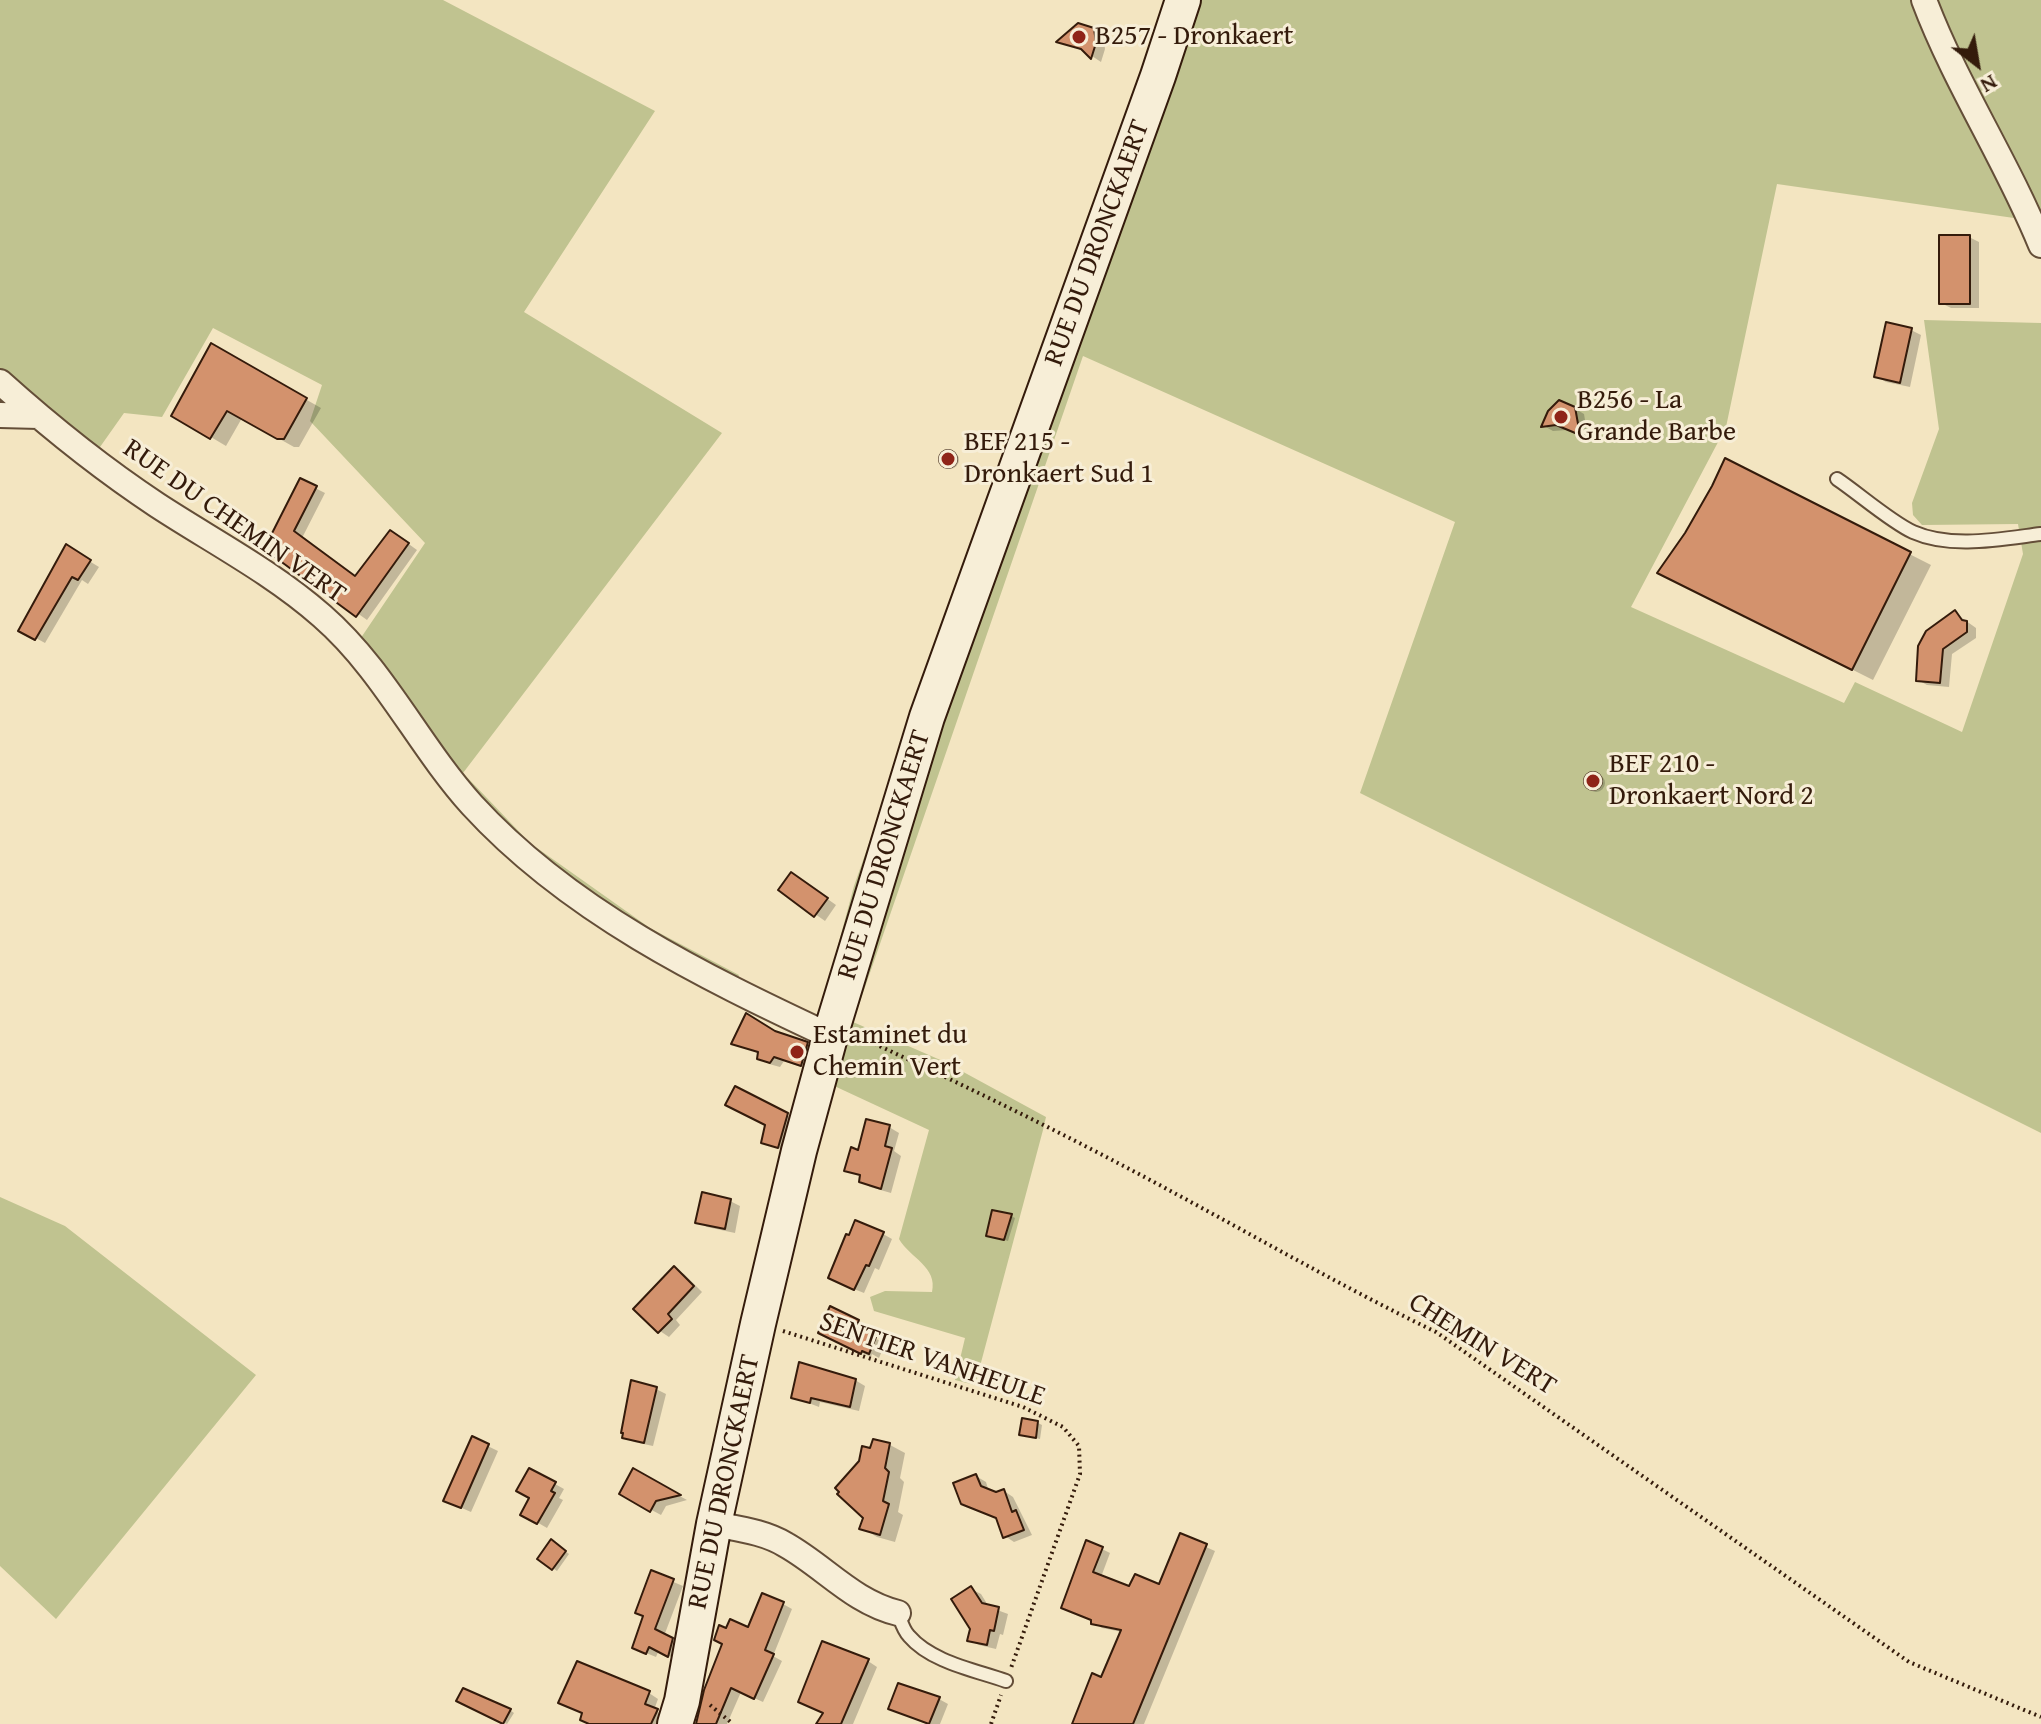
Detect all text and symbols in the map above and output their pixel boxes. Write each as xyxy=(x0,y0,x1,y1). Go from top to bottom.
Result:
place label: B257 - Dronkaert xyxy=(1095,20,1293,54)
north arrow xyxy=(1937,24,2017,104)
marker: B257 - Dronkaert xyxy=(1070,28,1088,46)
text: N xyxy=(1975,67,2004,102)
street label: RUE DU DRONCKAERT xyxy=(1038,115,1158,371)
place label: B256 - La Grande Barbe xyxy=(1577,384,1736,450)
marker: B256 - La Grande Barbe xyxy=(1552,408,1570,426)
place label: BEF 215 - Dronkaert Sud 1 xyxy=(964,426,1154,492)
street label: RUE DU CHEMIN VERT xyxy=(116,432,352,612)
marker: BEF 215 - Dronkaert Sud 1 xyxy=(939,450,957,468)
street label: RUE DU DRONCKAERT xyxy=(831,726,939,984)
place label: BEF 210 - Dronkaert Nord 2 xyxy=(1609,748,1814,814)
marker: BEF 210 - Dronkaert Nord 2 xyxy=(1584,772,1602,790)
place label: Estaminet du Chemin Vert xyxy=(813,1019,967,1085)
marker: Estaminet du Chemin Vert xyxy=(788,1043,806,1061)
street label: CHEMIN VERT xyxy=(1402,1286,1562,1404)
street label: SENTIER VANHEULE xyxy=(815,1306,1049,1414)
street label: RUE DU DRONCKAERT xyxy=(682,1352,768,1612)

